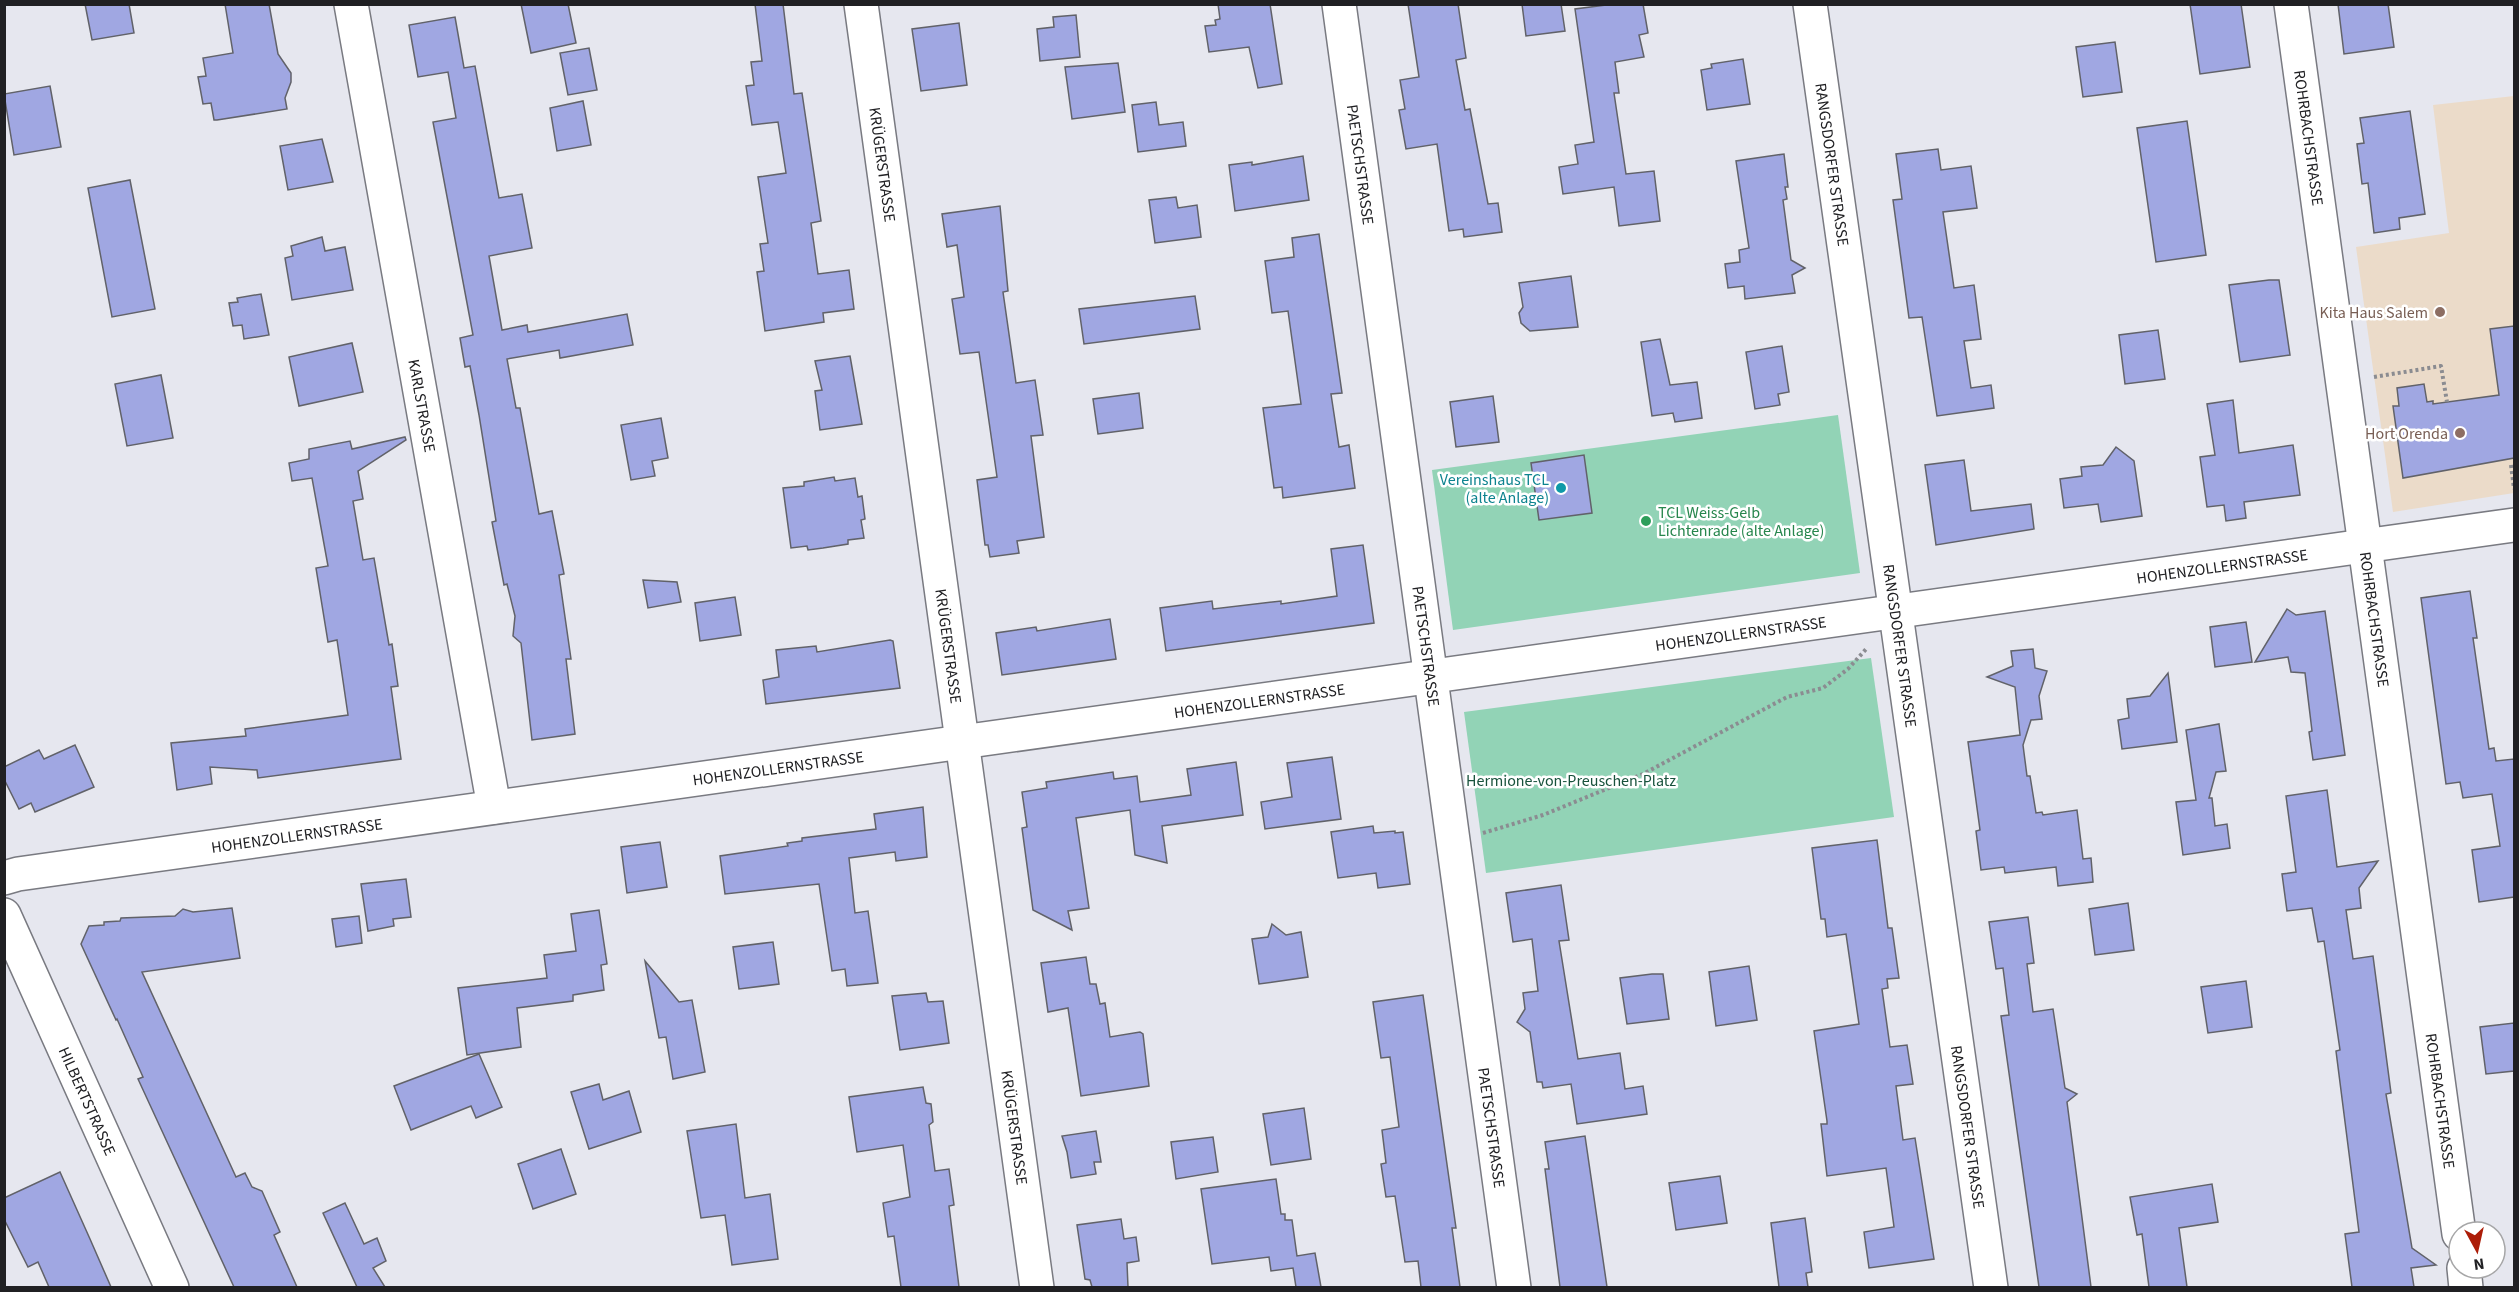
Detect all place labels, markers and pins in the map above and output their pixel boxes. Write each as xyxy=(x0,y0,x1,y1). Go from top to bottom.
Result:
place label: Kita Haus Salem xyxy=(2319,302,2428,324)
marker: Kita Haus Salem xyxy=(2433,305,2447,319)
place label: Hort Orenda xyxy=(2365,423,2448,445)
marker: Hort Orenda xyxy=(2453,426,2467,440)
place label: Vereinshaus TCL (alte Anlage) xyxy=(1440,469,1549,509)
marker: Vereinshaus TCL (alte Anlage) xyxy=(1554,481,1568,495)
place label: TCL Weiss-Gelb Lichtenrade (alte Anlage) xyxy=(1658,502,1824,542)
marker: TCL Weiss-Gelb Lichtenrade (alte Anlage) xyxy=(1639,514,1653,528)

